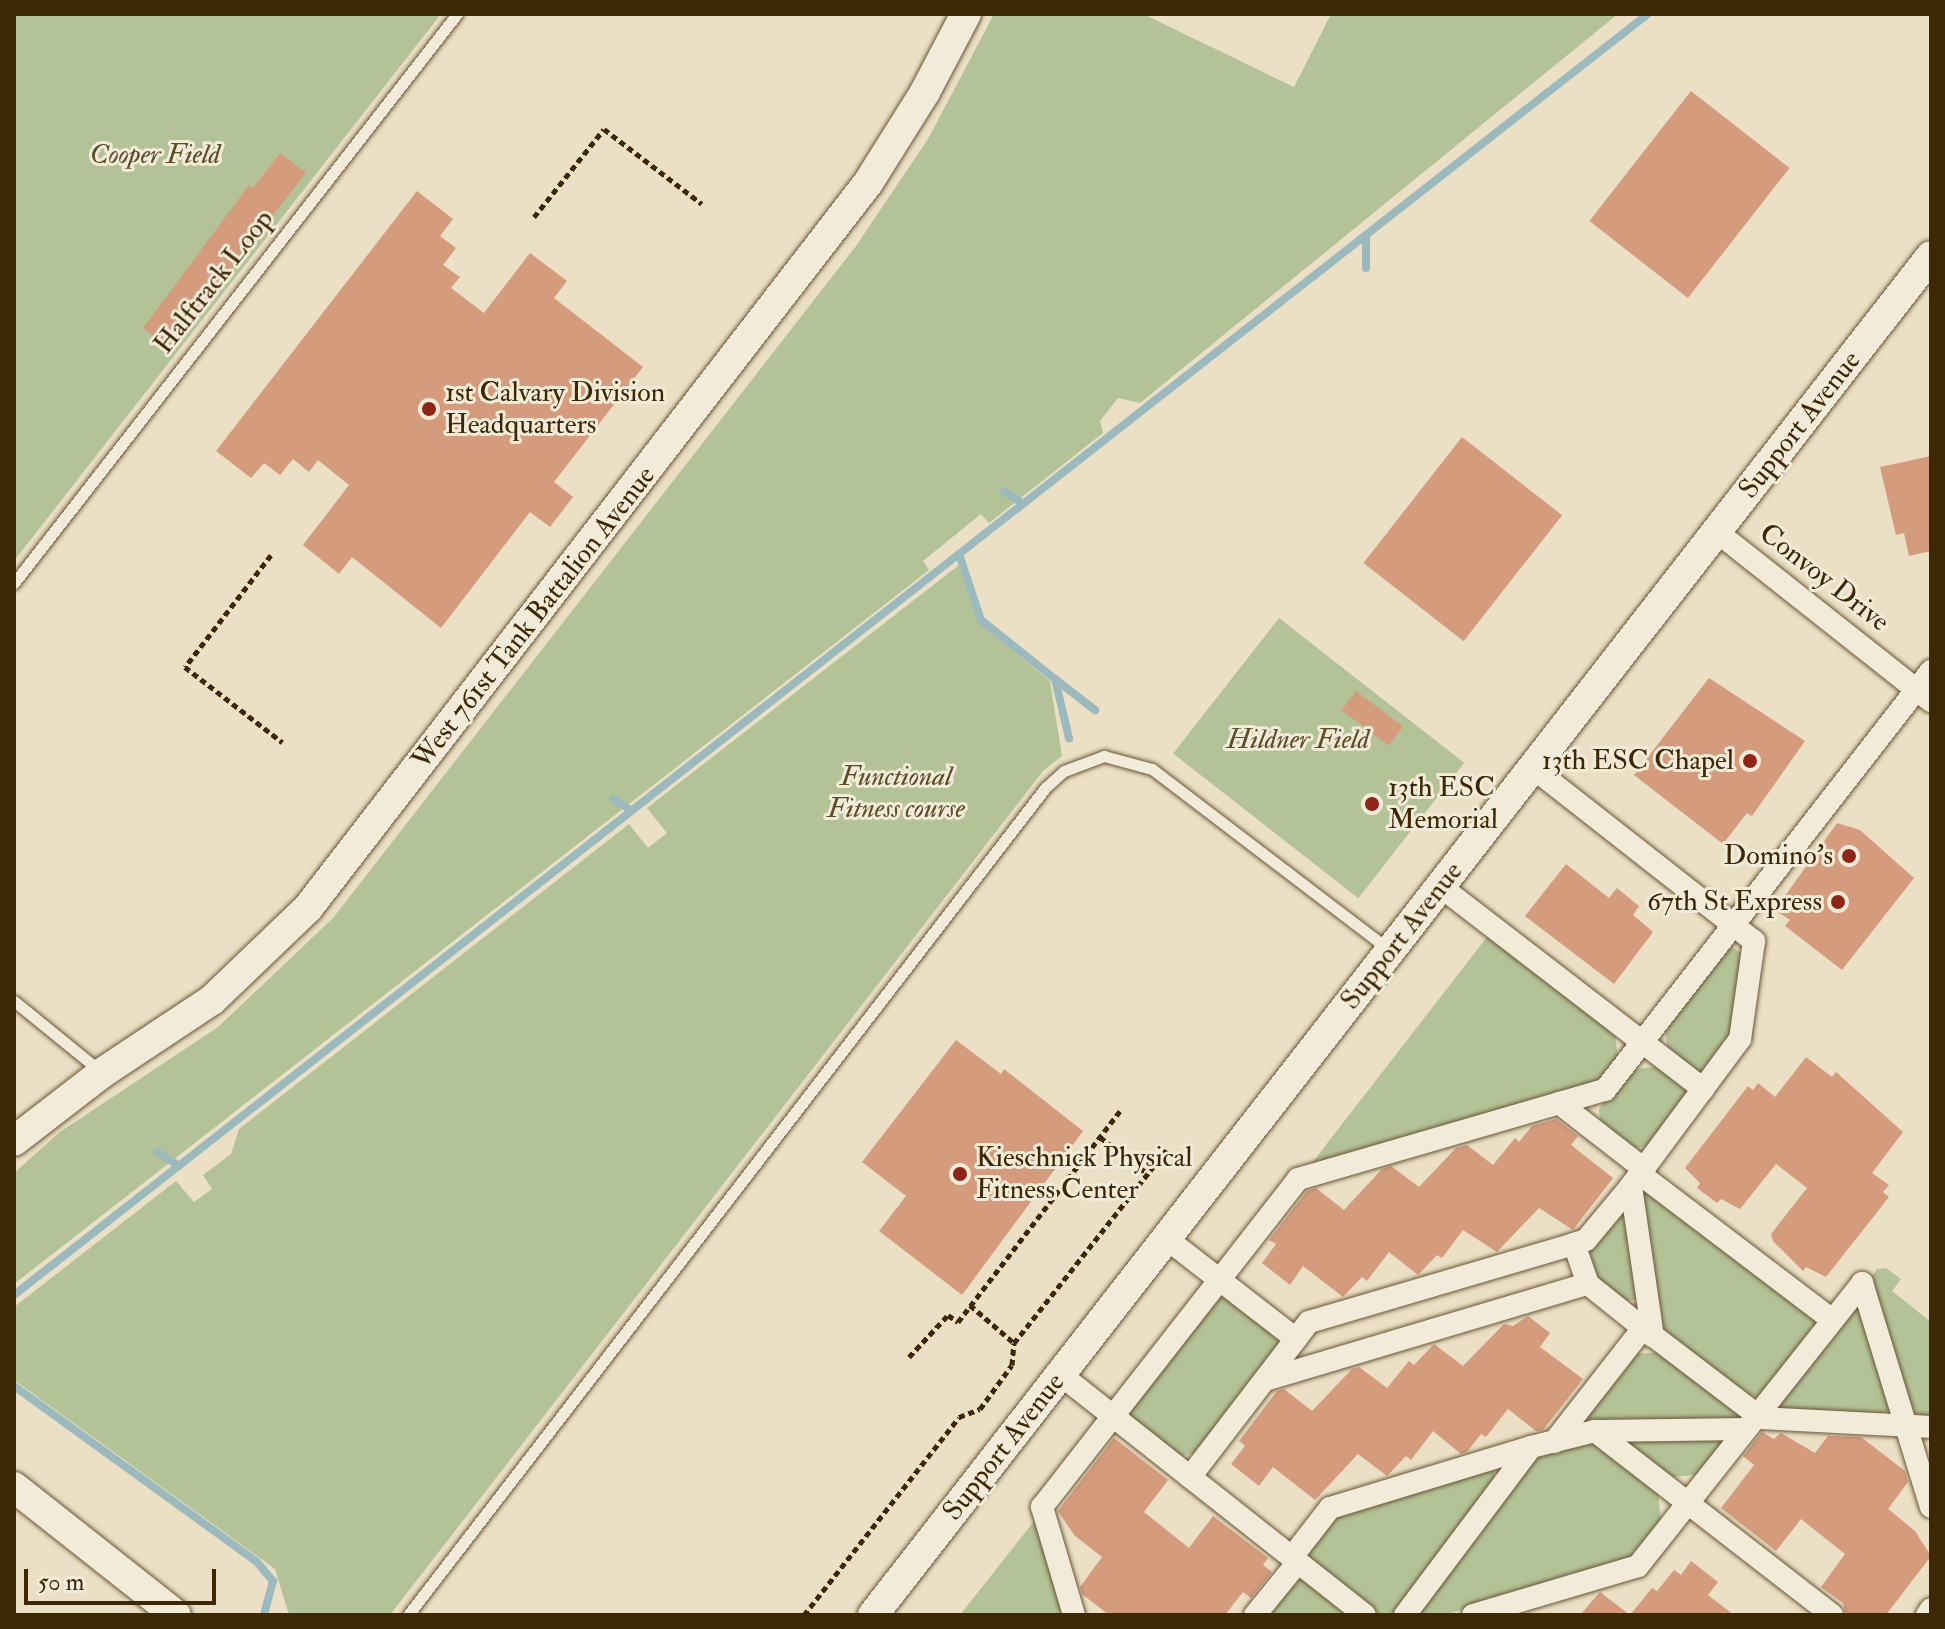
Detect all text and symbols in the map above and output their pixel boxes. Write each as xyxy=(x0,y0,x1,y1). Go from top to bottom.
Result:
park label: Cooper Field xyxy=(90,138,220,172)
street label: Halftrack Loop xyxy=(147,203,281,361)
street label: Support Avenue xyxy=(1732,344,1868,506)
place label: 1st Calvary Division Headquarters xyxy=(445,376,665,442)
marker: 1st Calvary Division Headquarters xyxy=(420,400,438,418)
street label: West 761st Tank Battalion Avenue xyxy=(405,460,663,776)
street label: Convoy Drive xyxy=(1752,517,1896,639)
park label: Hildner Field xyxy=(1227,723,1369,757)
place label: 13th ESC Chapel xyxy=(1542,744,1734,778)
marker: 13th ESC Chapel xyxy=(1741,752,1759,770)
park label: Functional Fitness course xyxy=(827,760,965,826)
place label: 13th ESC Memorial xyxy=(1388,771,1498,837)
marker: 13th ESC Memorial xyxy=(1363,795,1381,813)
place label: Domino's xyxy=(1723,839,1833,873)
marker: Domino's xyxy=(1840,847,1858,865)
street label: Support Avenue xyxy=(1334,855,1470,1017)
place label: 67th St Express xyxy=(1647,885,1822,919)
marker: 67th St Express xyxy=(1829,893,1847,911)
place label: Kieschnick Physical Fitness Center xyxy=(976,1141,1192,1207)
marker: Kieschnick Physical Fitness Center xyxy=(951,1165,969,1183)
street label: Support Avenue xyxy=(936,1366,1072,1528)
scale bar xyxy=(28,1553,220,1603)
text: 50 m xyxy=(38,1567,84,1598)

